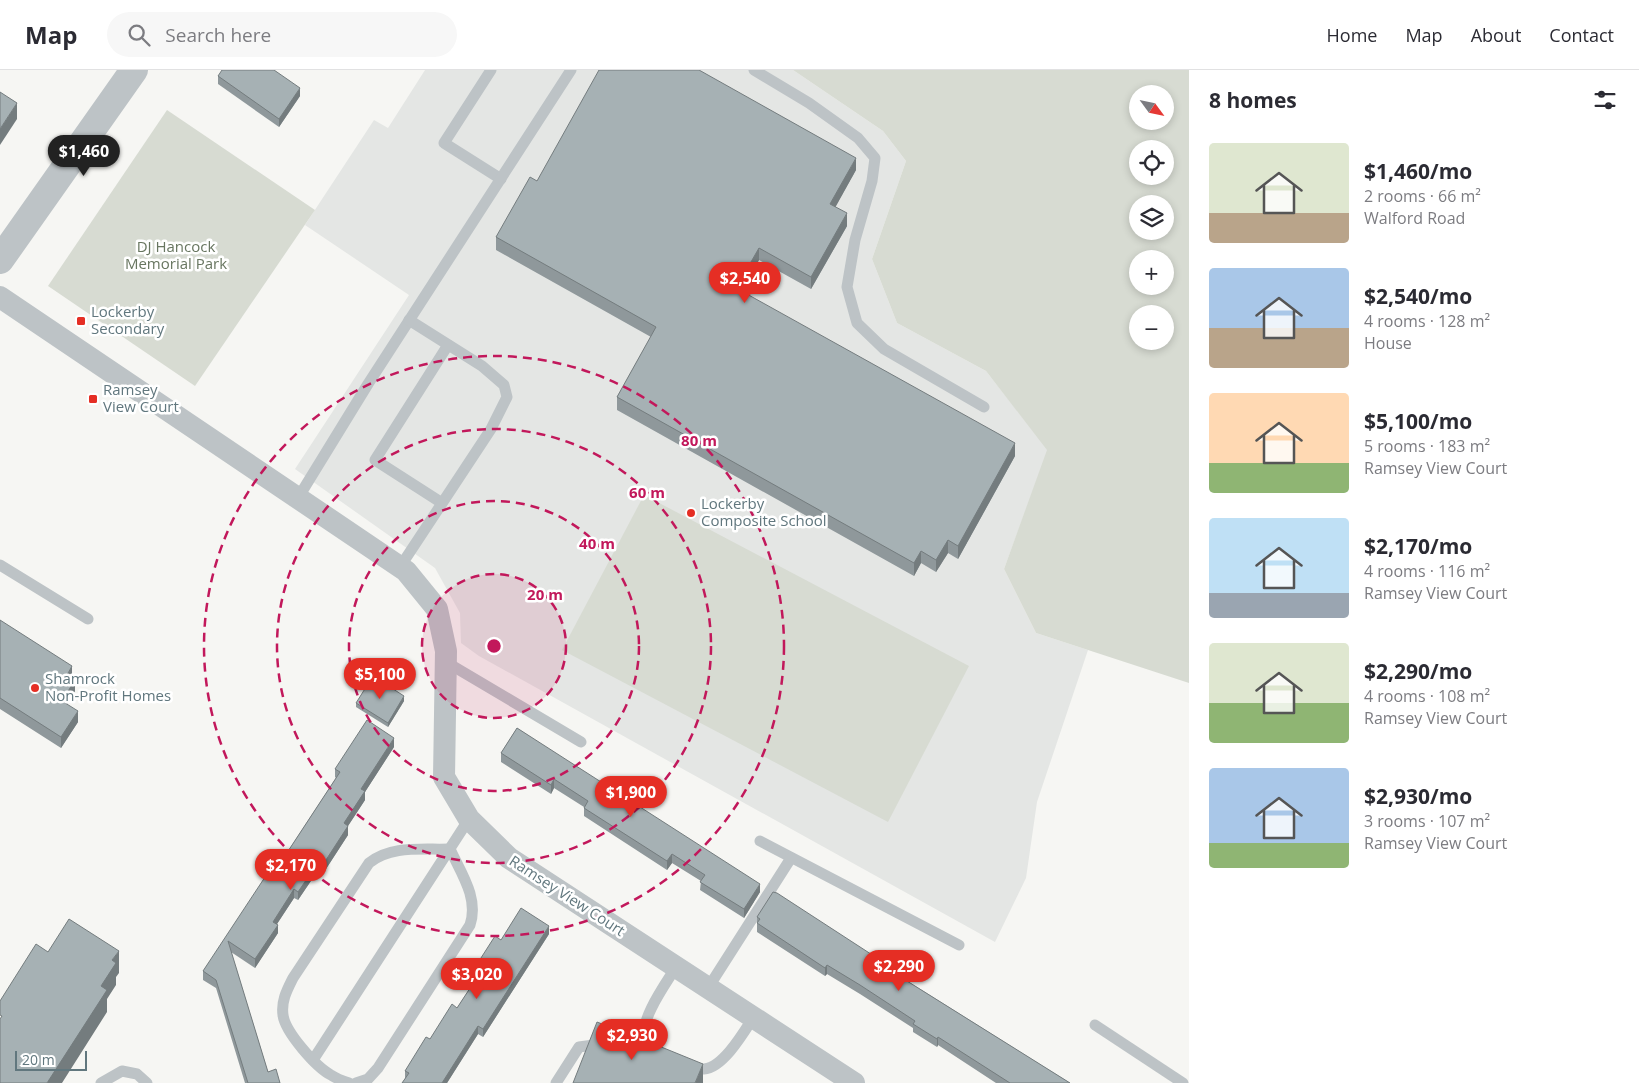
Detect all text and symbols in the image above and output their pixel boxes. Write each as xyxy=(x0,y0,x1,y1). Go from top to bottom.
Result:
search box xyxy=(107,12,457,57)
text: Map xyxy=(25,18,77,51)
icon: search xyxy=(125,21,153,49)
text: Search here xyxy=(165,22,271,48)
text: Home xyxy=(1327,23,1377,47)
text: Map xyxy=(1405,23,1443,47)
text: About xyxy=(1471,23,1521,47)
text: Contact xyxy=(1549,23,1614,47)
north arrow xyxy=(1129,85,1174,130)
map controls xyxy=(1129,85,1174,350)
text: 8 homes xyxy=(1209,86,1297,114)
icon: filters xyxy=(1591,86,1619,114)
pin: $1,460 xyxy=(43,134,125,177)
text: $1,460 xyxy=(59,140,109,162)
button: locate xyxy=(1129,140,1174,185)
text: $1,460/mo xyxy=(1364,157,1472,185)
icon: home xyxy=(1249,163,1309,223)
text: 2 rooms · 66 m² xyxy=(1364,185,1481,207)
button: layers xyxy=(1129,195,1174,240)
text: Walford Road xyxy=(1364,207,1465,229)
park label: DJ Hancock Memorial Park xyxy=(125,236,227,273)
button: + xyxy=(1129,250,1174,295)
pin: $2,540 xyxy=(704,262,786,304)
text: $2,540 xyxy=(720,267,770,289)
text: $2,540/mo xyxy=(1364,282,1472,310)
icon: home xyxy=(1249,288,1309,348)
place label: Lockerby Secondary xyxy=(91,301,165,338)
button: − xyxy=(1129,305,1174,350)
text: 4 rooms · 128 m² xyxy=(1364,310,1490,332)
marker: Lockerby Secondary xyxy=(75,315,87,327)
text: House xyxy=(1364,332,1412,354)
place label: Ramsey View Court xyxy=(103,379,179,416)
marker: Ramsey View Court xyxy=(87,393,99,405)
text: $5,100/mo xyxy=(1364,407,1472,435)
icon: home xyxy=(1249,413,1309,473)
text: 80 m xyxy=(681,430,717,450)
text: 5 rooms · 183 m² xyxy=(1364,435,1490,457)
text: Ramsey View Court xyxy=(1364,457,1507,479)
text: 60 m xyxy=(629,482,665,502)
place label: Lockerby Composite School xyxy=(701,493,827,530)
marker: Lockerby Composite School xyxy=(685,507,697,519)
text: $2,170/mo xyxy=(1364,532,1472,560)
text: 40 m xyxy=(579,533,615,553)
icon: home xyxy=(1249,538,1309,598)
text: 4 rooms · 116 m² xyxy=(1364,560,1490,582)
text: Ramsey View Court xyxy=(1364,582,1507,604)
text: 20 m xyxy=(527,584,563,604)
centre of rings xyxy=(485,637,503,655)
text: $2,290/mo xyxy=(1364,657,1472,685)
pin: $5,100 xyxy=(339,658,421,700)
text: $5,100 xyxy=(355,663,405,685)
icon: home xyxy=(1249,663,1309,723)
place label: Shamrock Non-Profit Homes xyxy=(45,668,171,705)
marker: Shamrock Non-Profit Homes xyxy=(29,682,41,694)
text: 4 rooms · 108 m² xyxy=(1364,685,1490,707)
text: Ramsey View Court xyxy=(1364,707,1507,729)
pin: $1,900 xyxy=(590,776,672,818)
text: $1,900 xyxy=(606,781,656,803)
text: $2,930/mo xyxy=(1364,782,1472,810)
icon: home xyxy=(1249,788,1309,848)
text: 3 rooms · 107 m² xyxy=(1364,810,1490,832)
text: Ramsey View Court xyxy=(1364,832,1507,854)
pin: $2,170 xyxy=(250,848,332,891)
street label: Ramsey View Court xyxy=(506,850,629,940)
text: $2,170 xyxy=(266,854,316,876)
pin: $2,290 xyxy=(858,950,940,992)
text: $2,290 xyxy=(874,955,924,977)
pin: $3,020 xyxy=(436,958,518,1000)
text: $3,020 xyxy=(452,963,502,985)
pin: $2,930 xyxy=(591,1018,673,1061)
text: $2,930 xyxy=(607,1024,657,1046)
scale bar xyxy=(15,1048,88,1071)
text: 20 m xyxy=(22,1050,55,1069)

